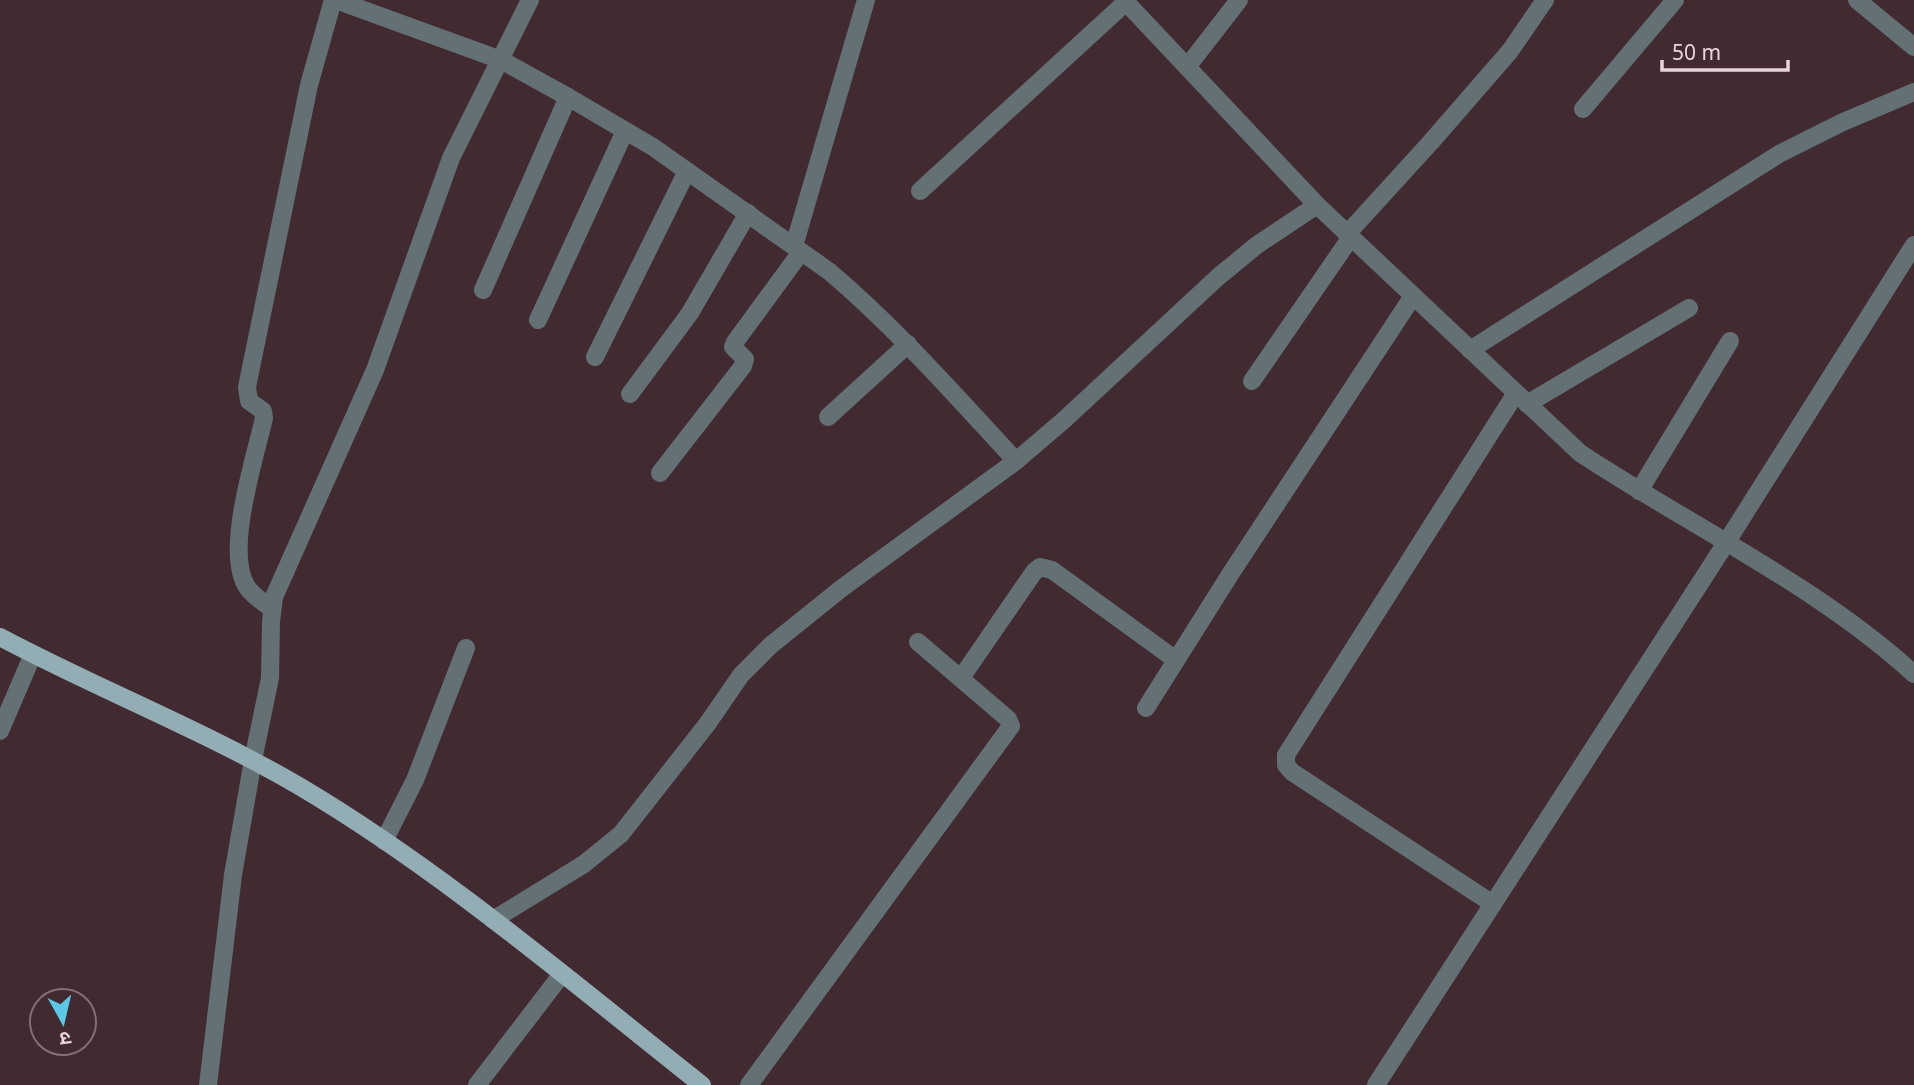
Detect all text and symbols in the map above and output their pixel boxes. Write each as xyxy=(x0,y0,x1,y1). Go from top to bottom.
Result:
scale bar xyxy=(1662,28,1788,72)
text: 50 m xyxy=(1672,38,1721,66)
north arrow xyxy=(28,987,98,1057)
text: उ xyxy=(57,1025,73,1053)

